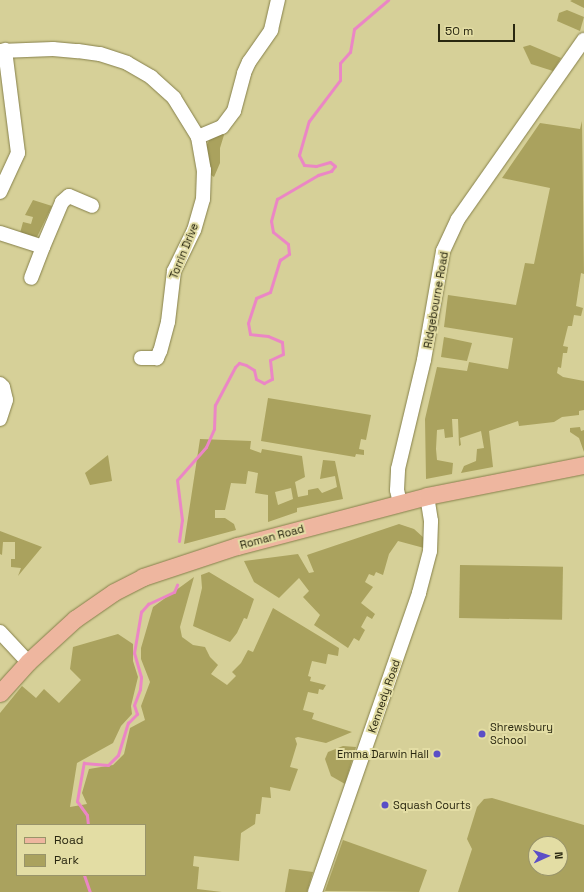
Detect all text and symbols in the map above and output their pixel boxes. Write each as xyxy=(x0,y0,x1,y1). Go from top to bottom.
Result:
scale bar xyxy=(440,16,517,42)
text: 50 m xyxy=(445,23,473,39)
street label: Torrin Drive xyxy=(167,221,201,281)
street label: Ridgebourne Road xyxy=(421,251,451,349)
street label: Roman Road xyxy=(238,522,306,552)
street label: Kennedy Road xyxy=(365,658,403,734)
place label: Shrewsbury School xyxy=(490,721,553,747)
marker: Shrewsbury School xyxy=(477,729,487,739)
place label: Emma Darwin Hall xyxy=(337,747,429,761)
marker: Emma Darwin Hall xyxy=(432,749,442,759)
place label: Squash Courts xyxy=(393,798,471,812)
marker: Squash Courts xyxy=(380,800,390,810)
legend xyxy=(16,824,146,876)
text: Road xyxy=(54,832,83,848)
north arrow xyxy=(528,836,568,876)
text: N xyxy=(552,851,566,859)
text: Park xyxy=(54,852,79,868)

